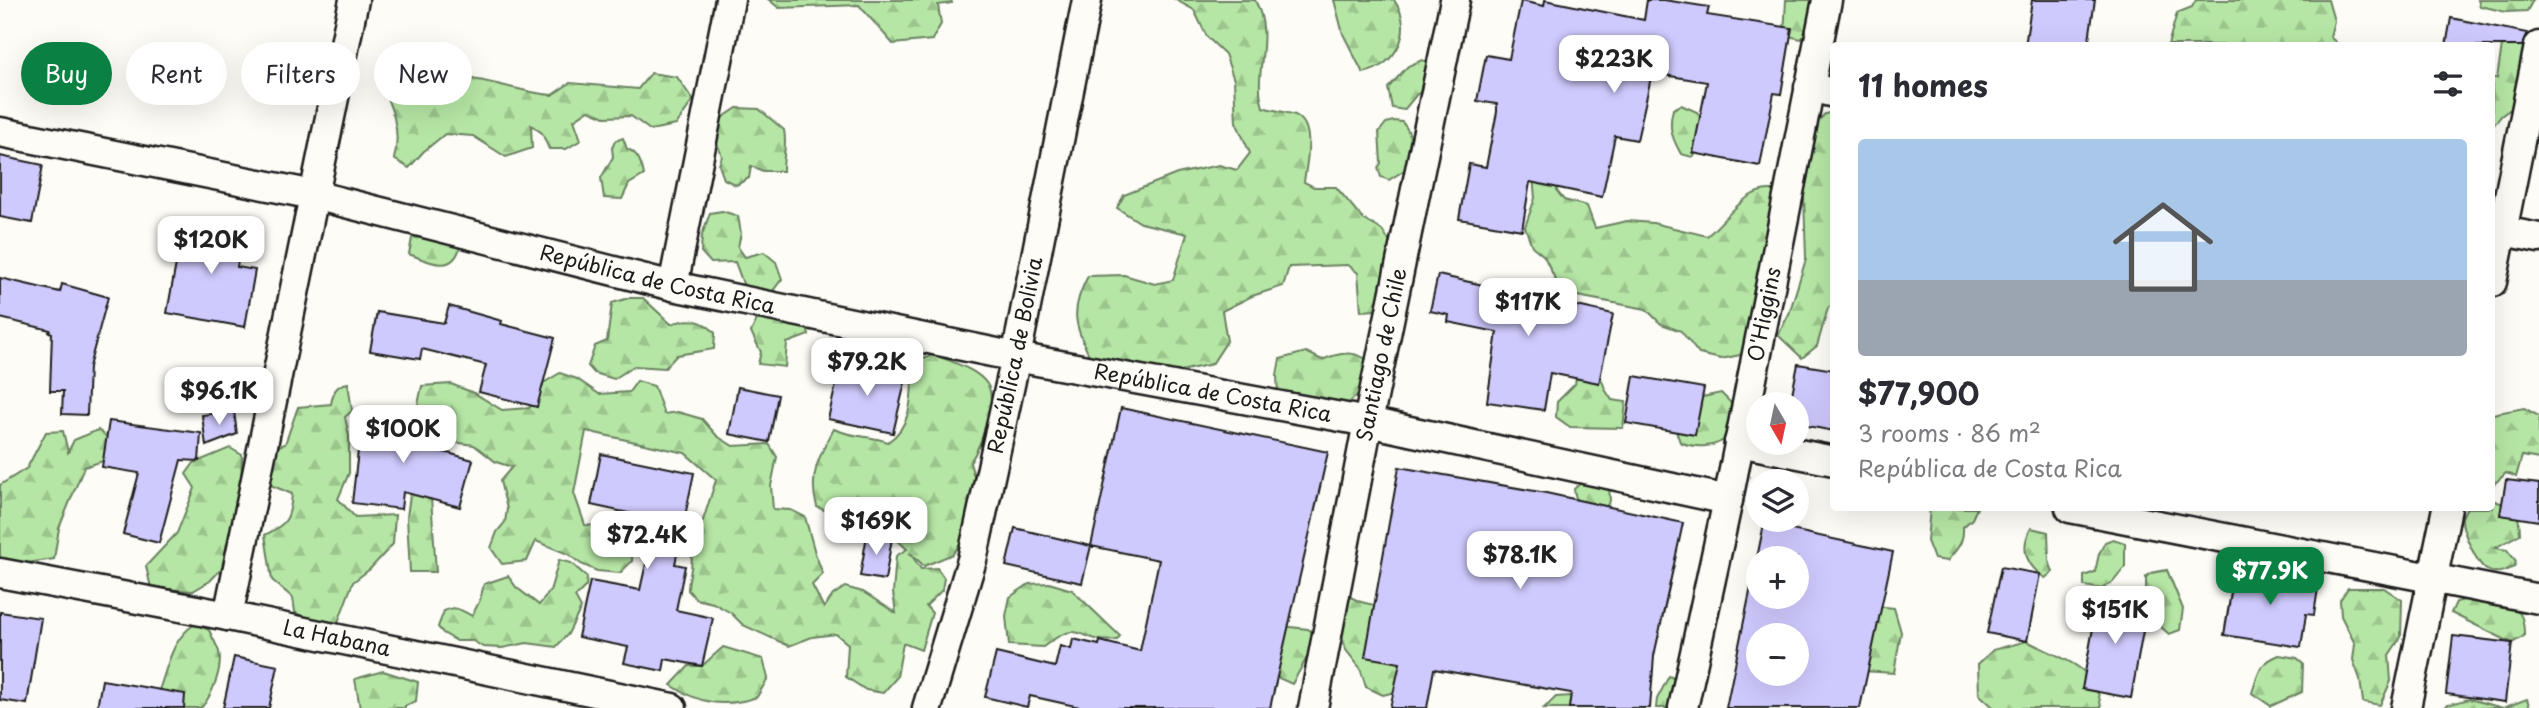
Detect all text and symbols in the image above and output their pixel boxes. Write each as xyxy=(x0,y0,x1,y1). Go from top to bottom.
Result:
pin: $223K xyxy=(1565,36,1663,95)
text: $223K xyxy=(1575,40,1653,75)
chip: Buy xyxy=(21,42,112,105)
chip: Rent xyxy=(126,42,227,105)
chip: Filters xyxy=(241,42,360,105)
chip: New xyxy=(374,42,472,105)
text: 11 homes xyxy=(1858,62,1988,107)
icon: filters xyxy=(2429,65,2467,103)
icon: home xyxy=(2100,184,2226,310)
pin: $120K xyxy=(162,216,260,276)
text: $120K xyxy=(173,221,249,256)
street label: República de Costa Rica xyxy=(537,235,779,321)
street label: República de Bolivia xyxy=(978,254,1050,456)
street label: O'Higgins xyxy=(1738,264,1788,364)
street label: Santiago de Chile xyxy=(1347,265,1413,444)
pin: $117K xyxy=(1479,278,1577,338)
text: $117K xyxy=(1495,283,1561,318)
pin: $79.2K xyxy=(810,338,924,398)
text: $79.2K xyxy=(827,343,907,378)
street label: República de Costa Rica xyxy=(1092,354,1335,429)
pin: $96.1K xyxy=(162,368,276,427)
text: $77,900 xyxy=(1858,370,1980,415)
text: $96.1K xyxy=(180,372,258,407)
north arrow xyxy=(1746,392,1810,455)
map controls xyxy=(1746,392,1809,686)
pin: $100K xyxy=(354,406,452,465)
text: $100K xyxy=(365,410,441,445)
text: 3 rooms · 86 m² xyxy=(1858,415,2041,450)
text: República de Costa Rica xyxy=(1858,450,2122,485)
button: layers xyxy=(1746,469,1809,532)
pin: $169K xyxy=(827,498,925,557)
text: $169K xyxy=(840,502,912,537)
pin: $72.4K xyxy=(590,512,704,571)
text: $72.4K xyxy=(607,516,687,551)
pin: $78.1K xyxy=(1463,532,1577,591)
text: $78.1K xyxy=(1483,536,1557,571)
button: + xyxy=(1746,546,1809,609)
pin: $77.9K xyxy=(2213,548,2327,607)
text: $77.9K xyxy=(2232,552,2308,587)
pin: $151K xyxy=(2066,586,2164,646)
text: $151K xyxy=(2081,591,2149,626)
street label: La Habana xyxy=(280,610,395,663)
button: − xyxy=(1746,623,1809,686)

